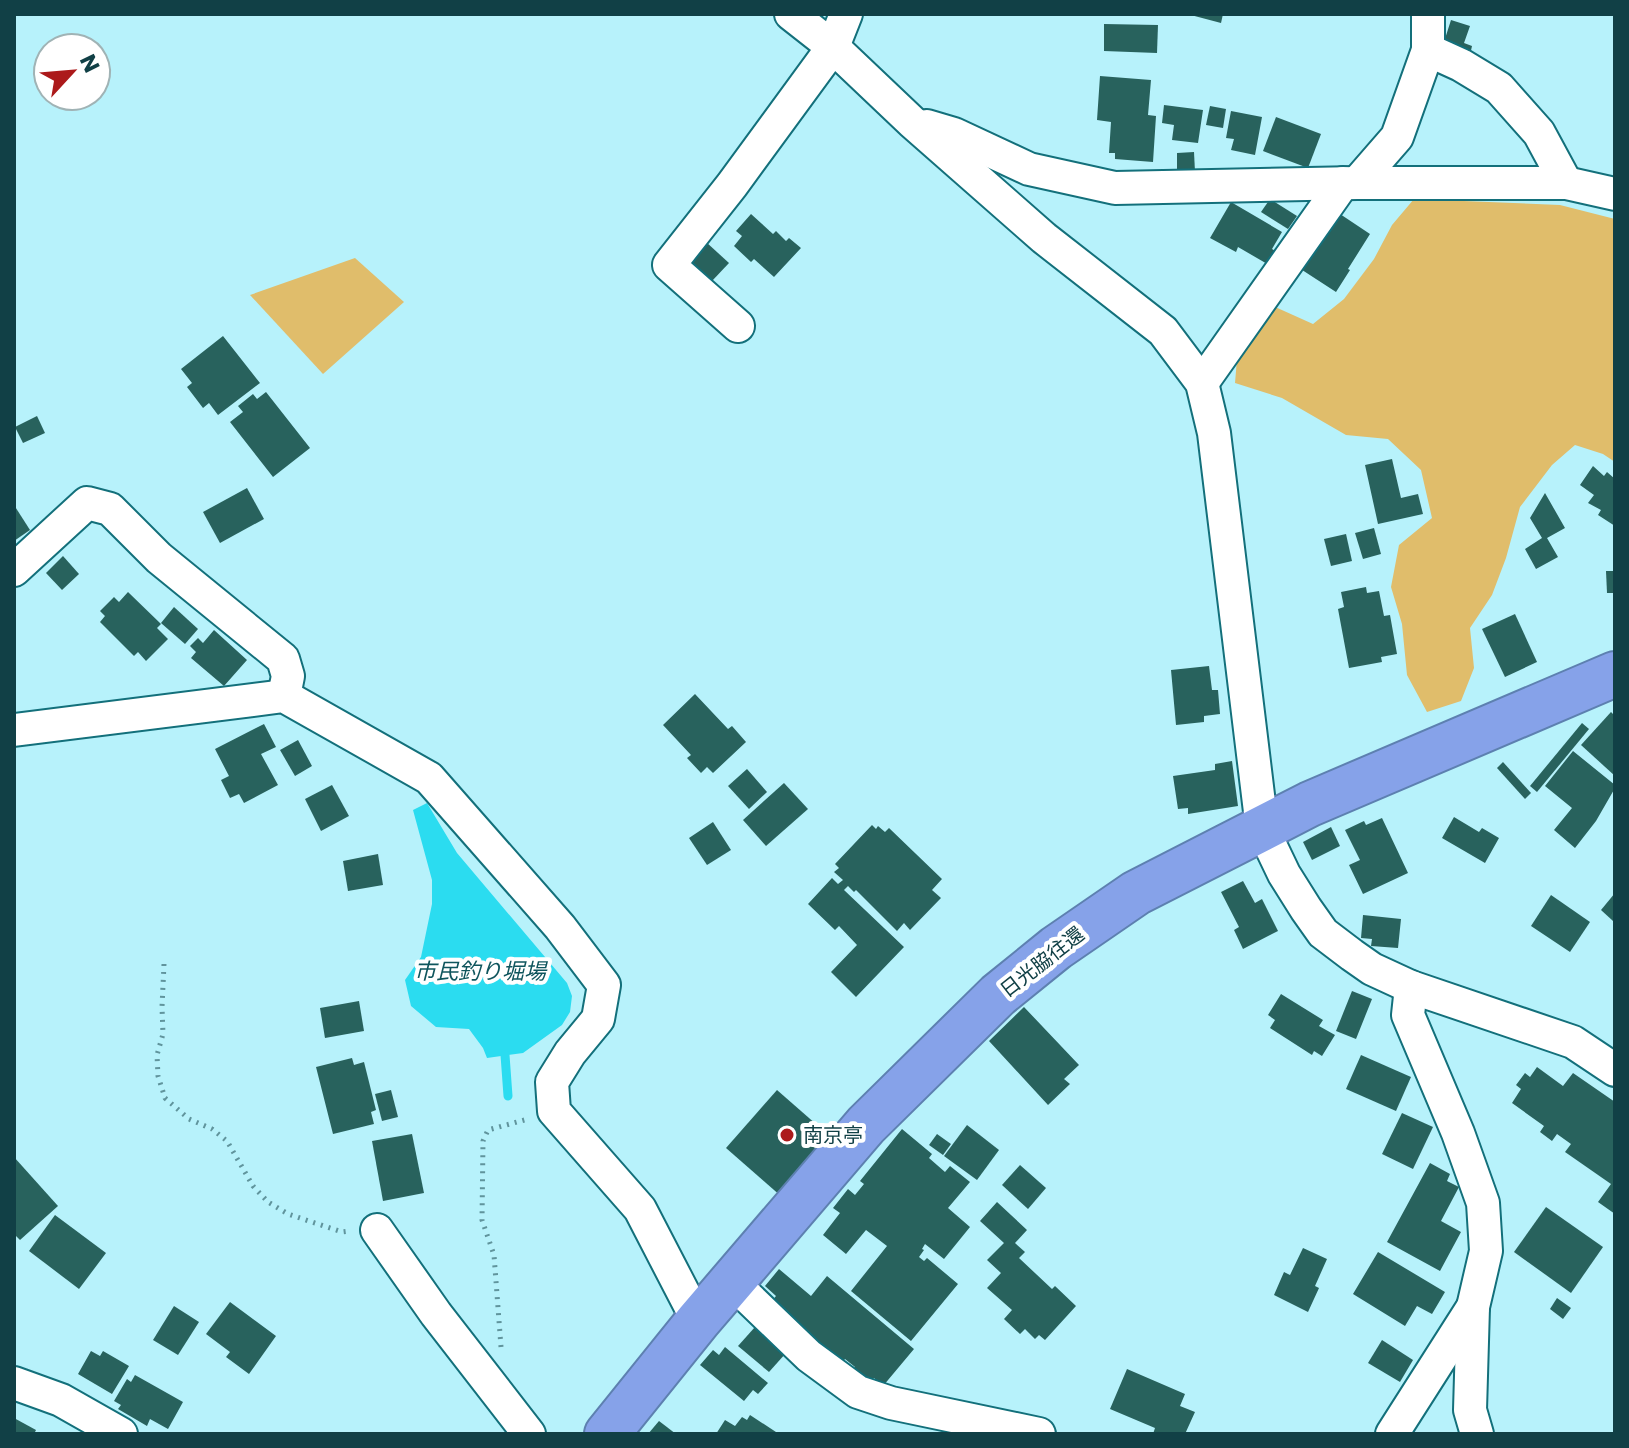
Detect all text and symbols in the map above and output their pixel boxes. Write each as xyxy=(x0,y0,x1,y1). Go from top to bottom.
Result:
north arrow xyxy=(32,32,112,112)
text: N xyxy=(72,49,107,78)
street label: 日光脇往還 xyxy=(994,920,1090,1004)
water label: 市民釣り堀場 xyxy=(414,956,549,987)
place label: 南京亭 xyxy=(803,1121,863,1149)
marker: 南京亭 xyxy=(778,1126,796,1144)

